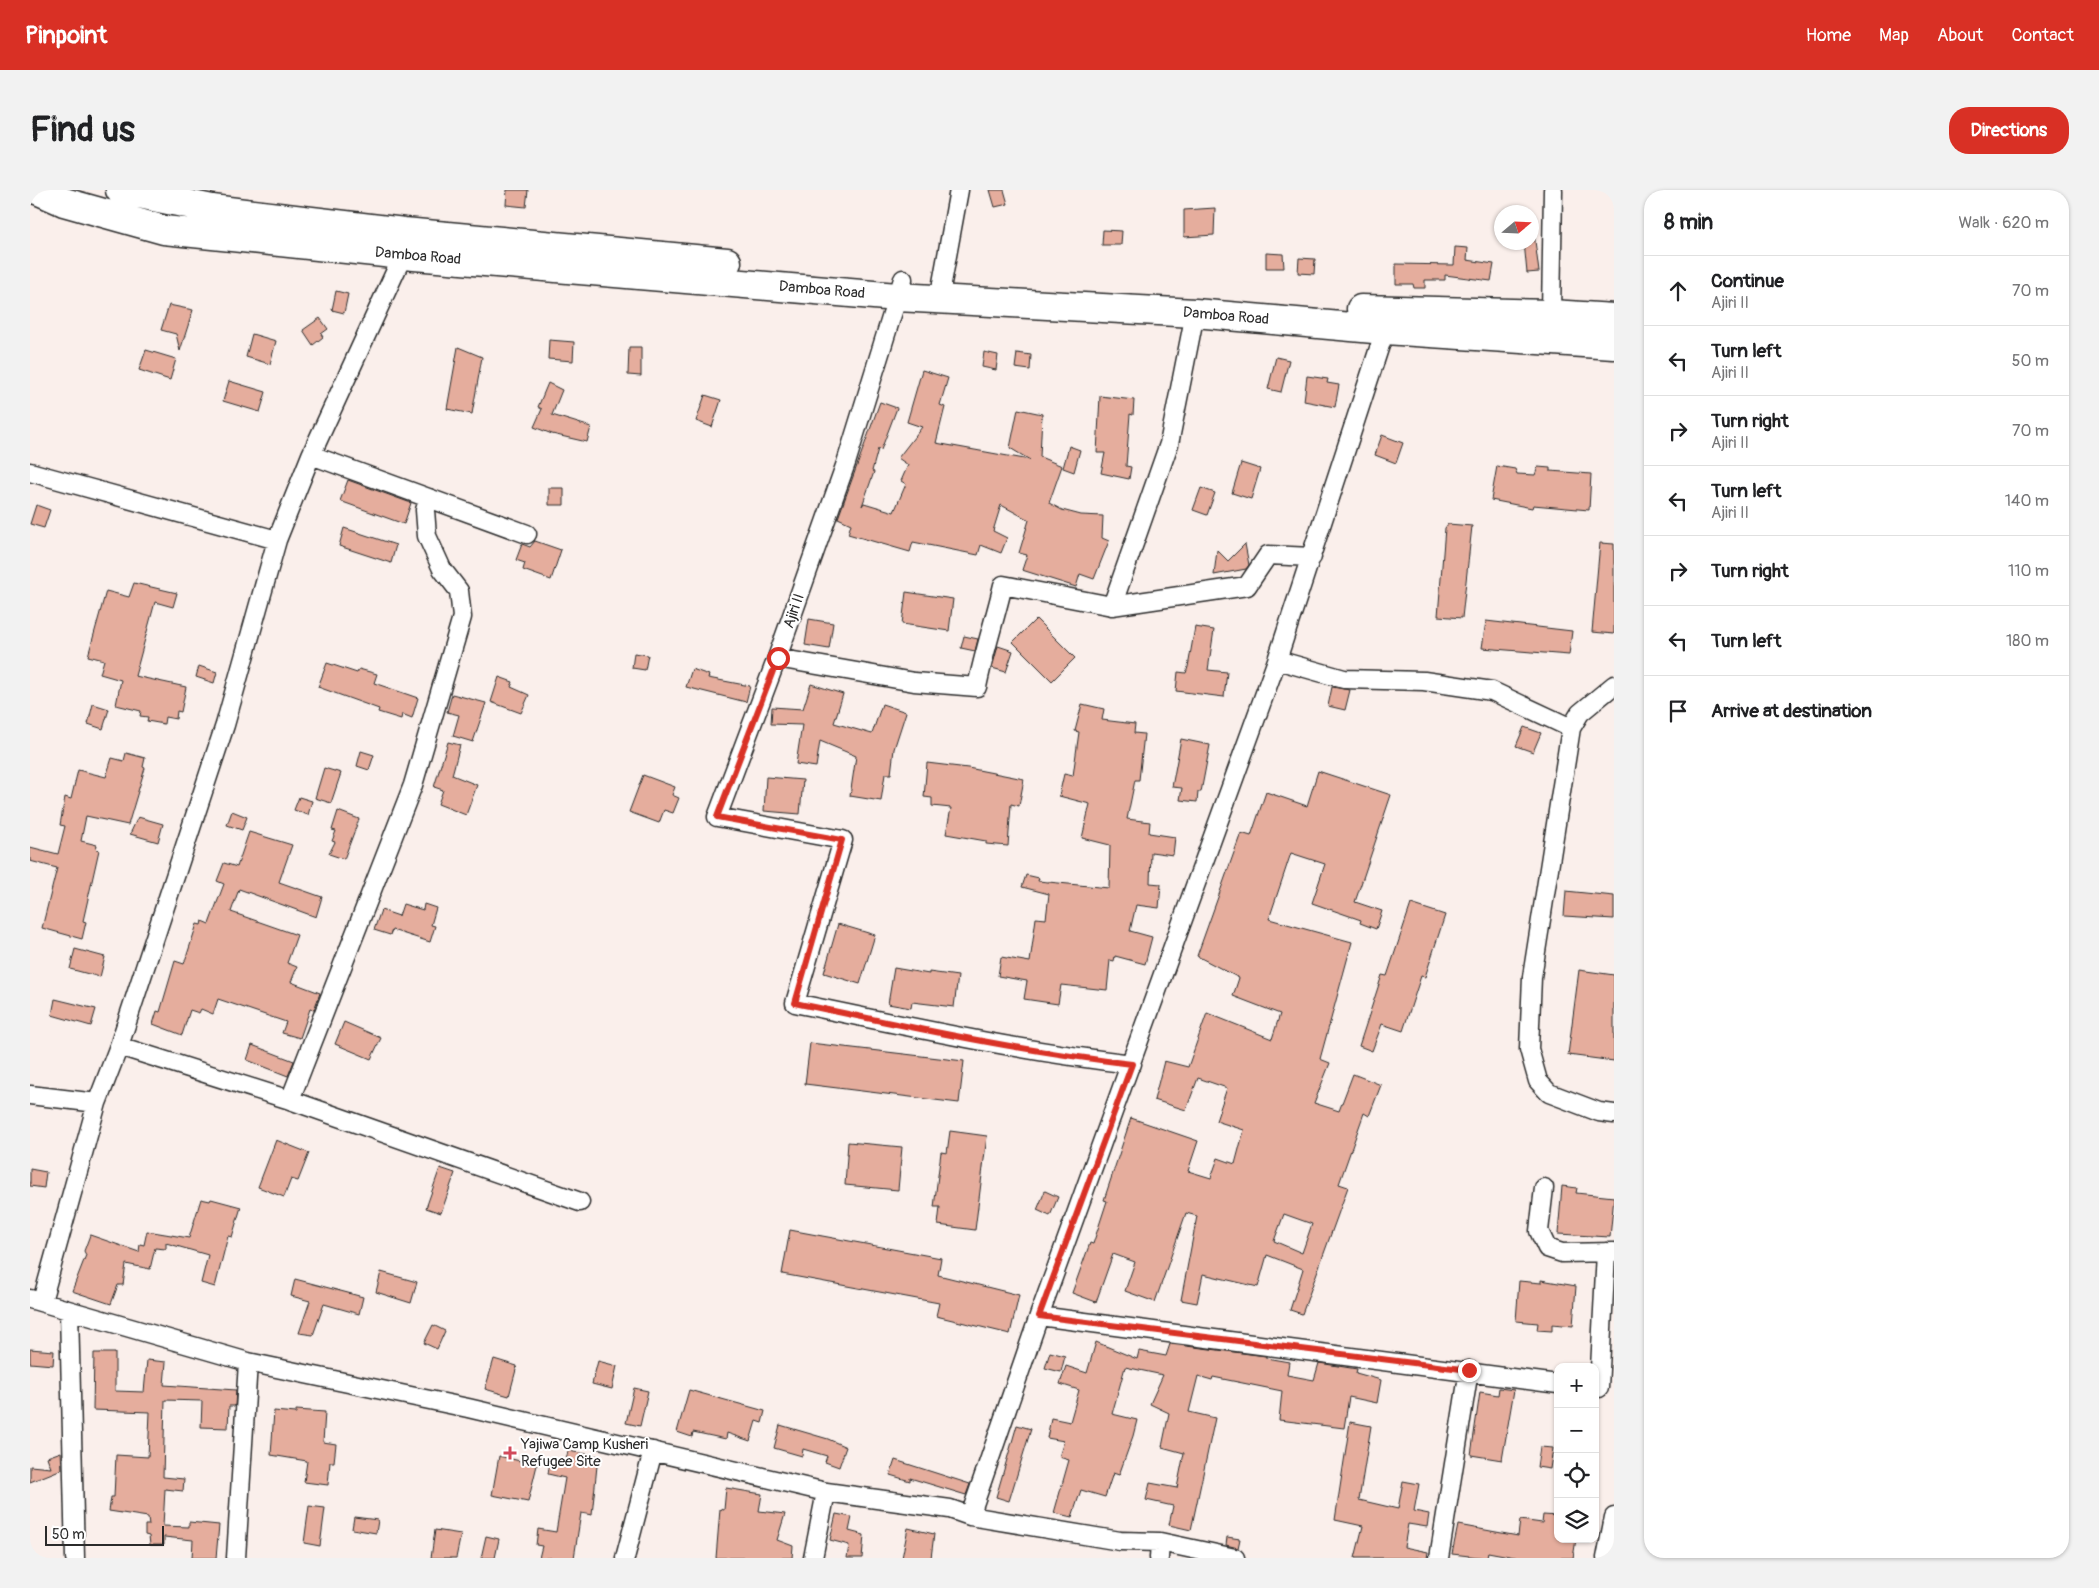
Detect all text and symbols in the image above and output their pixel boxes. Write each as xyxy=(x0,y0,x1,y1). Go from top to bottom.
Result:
text: Pinpoint xyxy=(25,21,107,50)
text: Home xyxy=(1806,24,1851,47)
text: Map xyxy=(1879,24,1909,47)
text: About xyxy=(1937,24,1983,47)
text: Contact xyxy=(2011,24,2074,47)
button: Directions xyxy=(1949,107,2069,154)
text: Find us xyxy=(30,108,135,152)
north arrow xyxy=(1494,205,1539,250)
text: 8 min xyxy=(1664,209,1713,236)
text: Walk · 620 m xyxy=(1958,213,2049,233)
street label: Damboa Road xyxy=(374,243,462,269)
text: Continue xyxy=(1711,269,1784,293)
street label: Damboa Road xyxy=(778,277,866,303)
icon: ahead xyxy=(1664,277,1692,305)
text: 70 m xyxy=(2012,281,2049,301)
text: Ajiri II xyxy=(1711,293,1749,313)
street label: Damboa Road xyxy=(1182,303,1270,329)
text: Turn left xyxy=(1711,339,1781,363)
icon: left xyxy=(1664,347,1692,375)
text: 50 m xyxy=(2012,351,2049,371)
text: Ajiri II xyxy=(1711,363,1749,383)
text: Turn right xyxy=(1711,409,1789,433)
icon: right xyxy=(1664,417,1692,445)
text: 70 m xyxy=(2012,421,2049,441)
text: Ajiri II xyxy=(1711,433,1749,453)
text: Turn left xyxy=(1711,479,1781,503)
icon: left xyxy=(1664,487,1692,515)
text: 140 m xyxy=(2005,491,2049,511)
text: Ajiri II xyxy=(1711,503,1749,523)
icon: right xyxy=(1664,557,1692,585)
text: Turn right xyxy=(1711,559,1789,583)
text: 110 m xyxy=(2008,561,2049,581)
street label: Ajiri II xyxy=(779,591,809,631)
icon: left xyxy=(1664,627,1692,655)
text: Turn left xyxy=(1711,629,1781,653)
text: 180 m xyxy=(2006,631,2049,651)
route start xyxy=(767,647,790,670)
icon: arrive xyxy=(1664,697,1692,725)
text: Arrive at destination xyxy=(1711,699,1872,723)
route end xyxy=(1458,1359,1481,1382)
map controls xyxy=(1554,1363,1599,1543)
button: + xyxy=(1554,1363,1599,1408)
button: − xyxy=(1554,1408,1599,1453)
place label: Yajiwa Camp Kusheri Refugee Site xyxy=(520,1435,649,1471)
marker: Yajiwa Camp Kusheri Refugee Site xyxy=(503,1446,517,1460)
button: locate xyxy=(1554,1453,1599,1498)
button: layers xyxy=(1554,1498,1599,1543)
scale bar xyxy=(45,1523,164,1546)
text: 50 m xyxy=(52,1526,85,1543)

